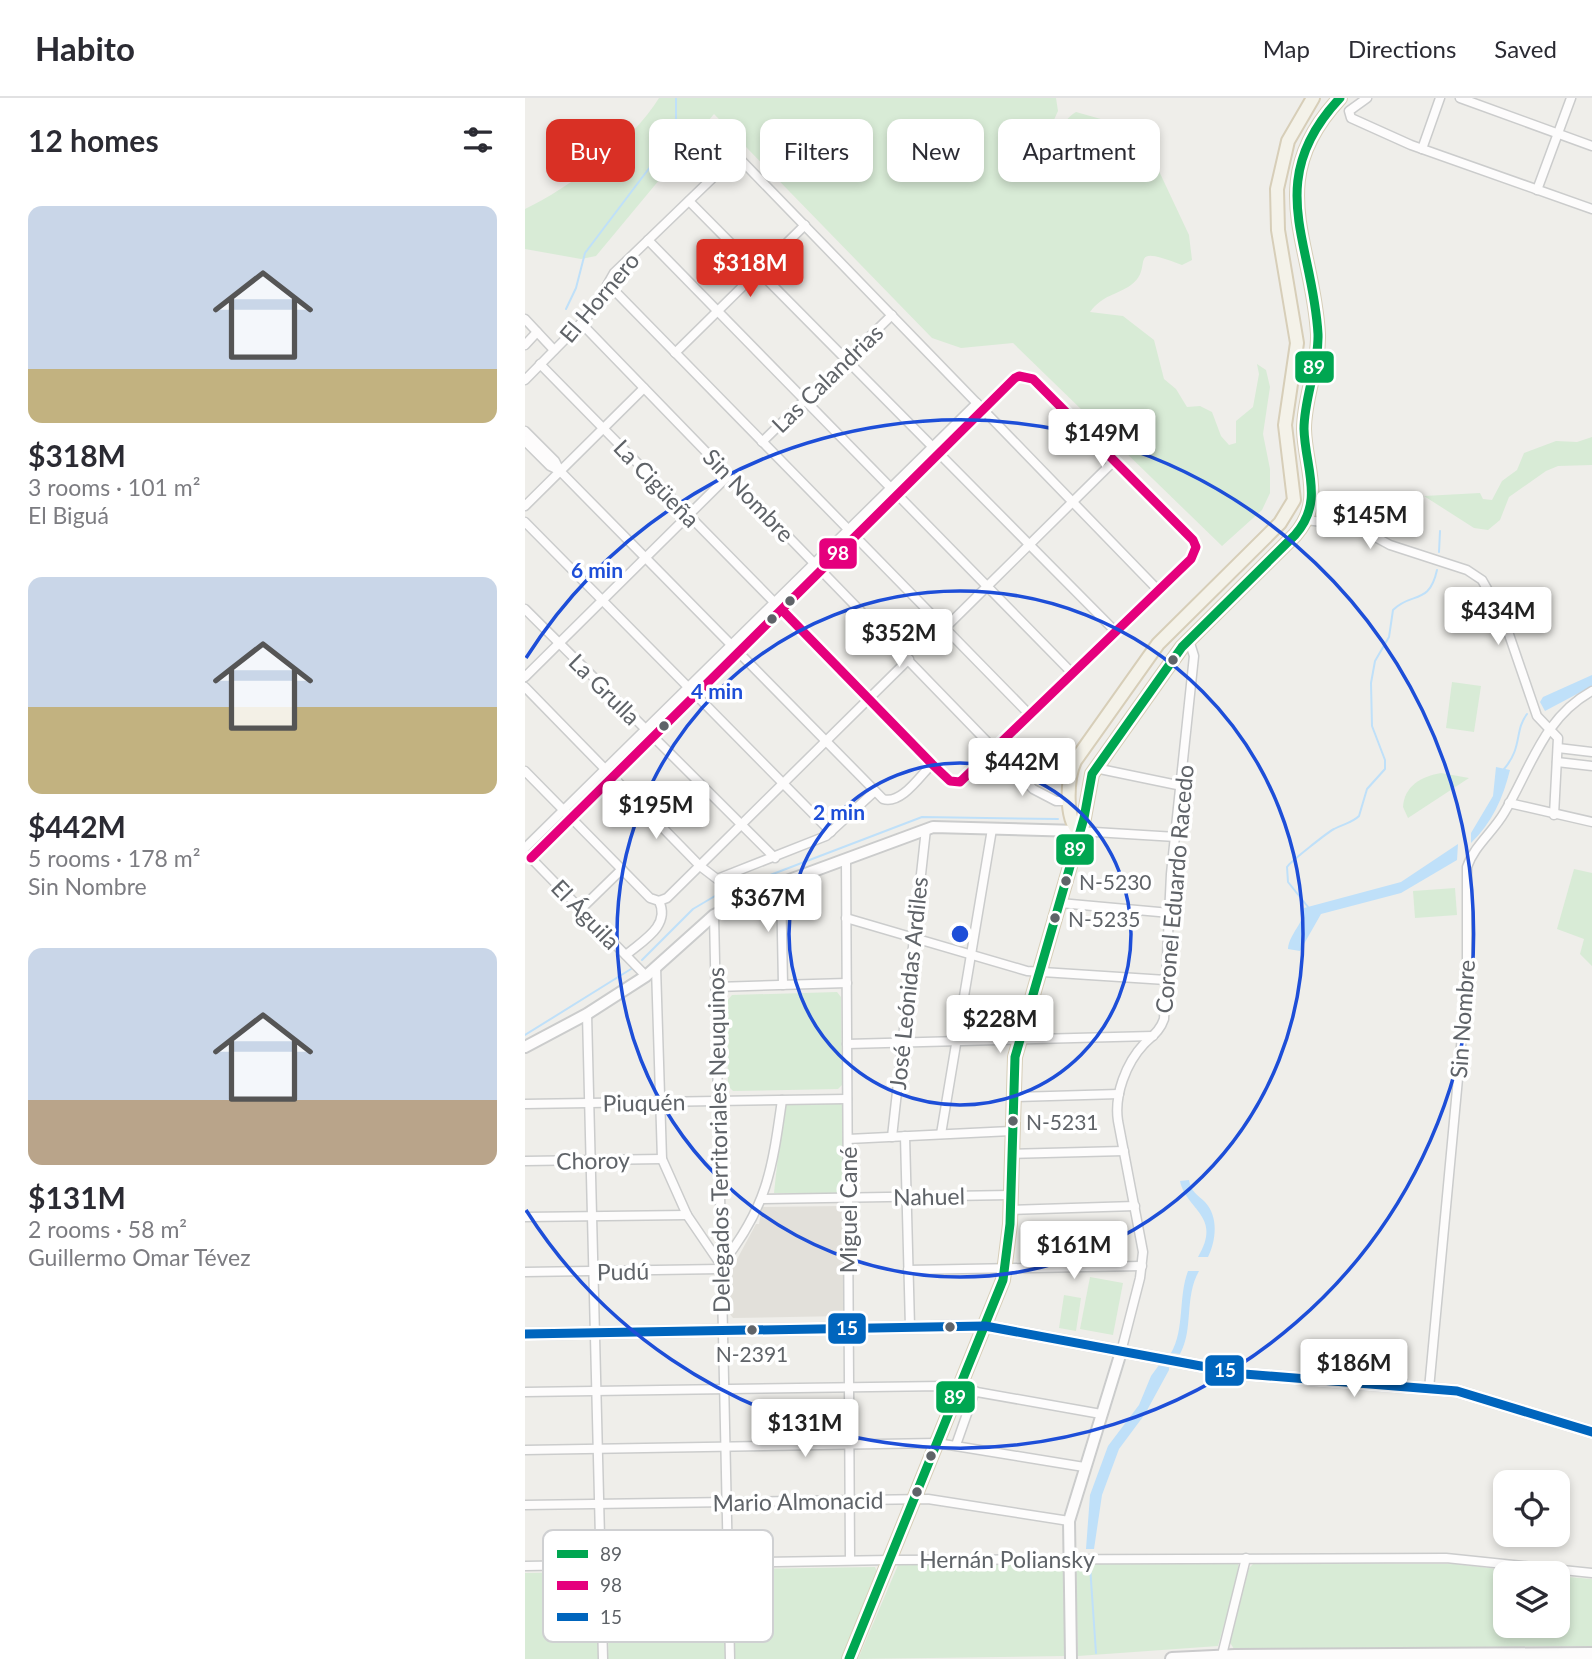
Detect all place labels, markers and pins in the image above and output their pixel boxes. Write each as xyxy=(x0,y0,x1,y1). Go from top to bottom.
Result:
pin: $318M xyxy=(701,240,799,299)
pin: $149M xyxy=(1053,410,1151,469)
pin: $145M xyxy=(1321,491,1419,551)
pin: $434M xyxy=(1449,588,1547,647)
unlabelled marker xyxy=(783,594,797,608)
pin: $352M xyxy=(850,610,948,669)
unlabelled marker xyxy=(765,612,779,626)
unlabelled marker xyxy=(1166,653,1180,667)
unlabelled marker xyxy=(657,719,671,733)
pin: $442M xyxy=(973,738,1071,798)
pin: $195M xyxy=(607,782,705,841)
place label: N-5230 xyxy=(1079,869,1152,894)
pin: $367M xyxy=(719,874,817,934)
marker: N-5230 xyxy=(1059,874,1073,888)
place label: N-5235 xyxy=(1068,906,1141,931)
marker: N-5235 xyxy=(1048,911,1062,925)
centre of rings xyxy=(948,922,972,946)
pin: $228M xyxy=(951,996,1049,1055)
place label: N-5231 xyxy=(1026,1109,1099,1134)
marker: N-5231 xyxy=(1006,1114,1020,1128)
pin: $161M xyxy=(1025,1222,1123,1281)
unlabelled marker xyxy=(943,1320,957,1334)
marker: N-2391 xyxy=(745,1323,759,1337)
pin: $186M xyxy=(1305,1340,1403,1399)
place label: N-2391 xyxy=(716,1341,788,1366)
pin: $131M xyxy=(756,1400,854,1459)
unlabelled marker xyxy=(924,1449,938,1463)
unlabelled marker xyxy=(910,1485,924,1499)

